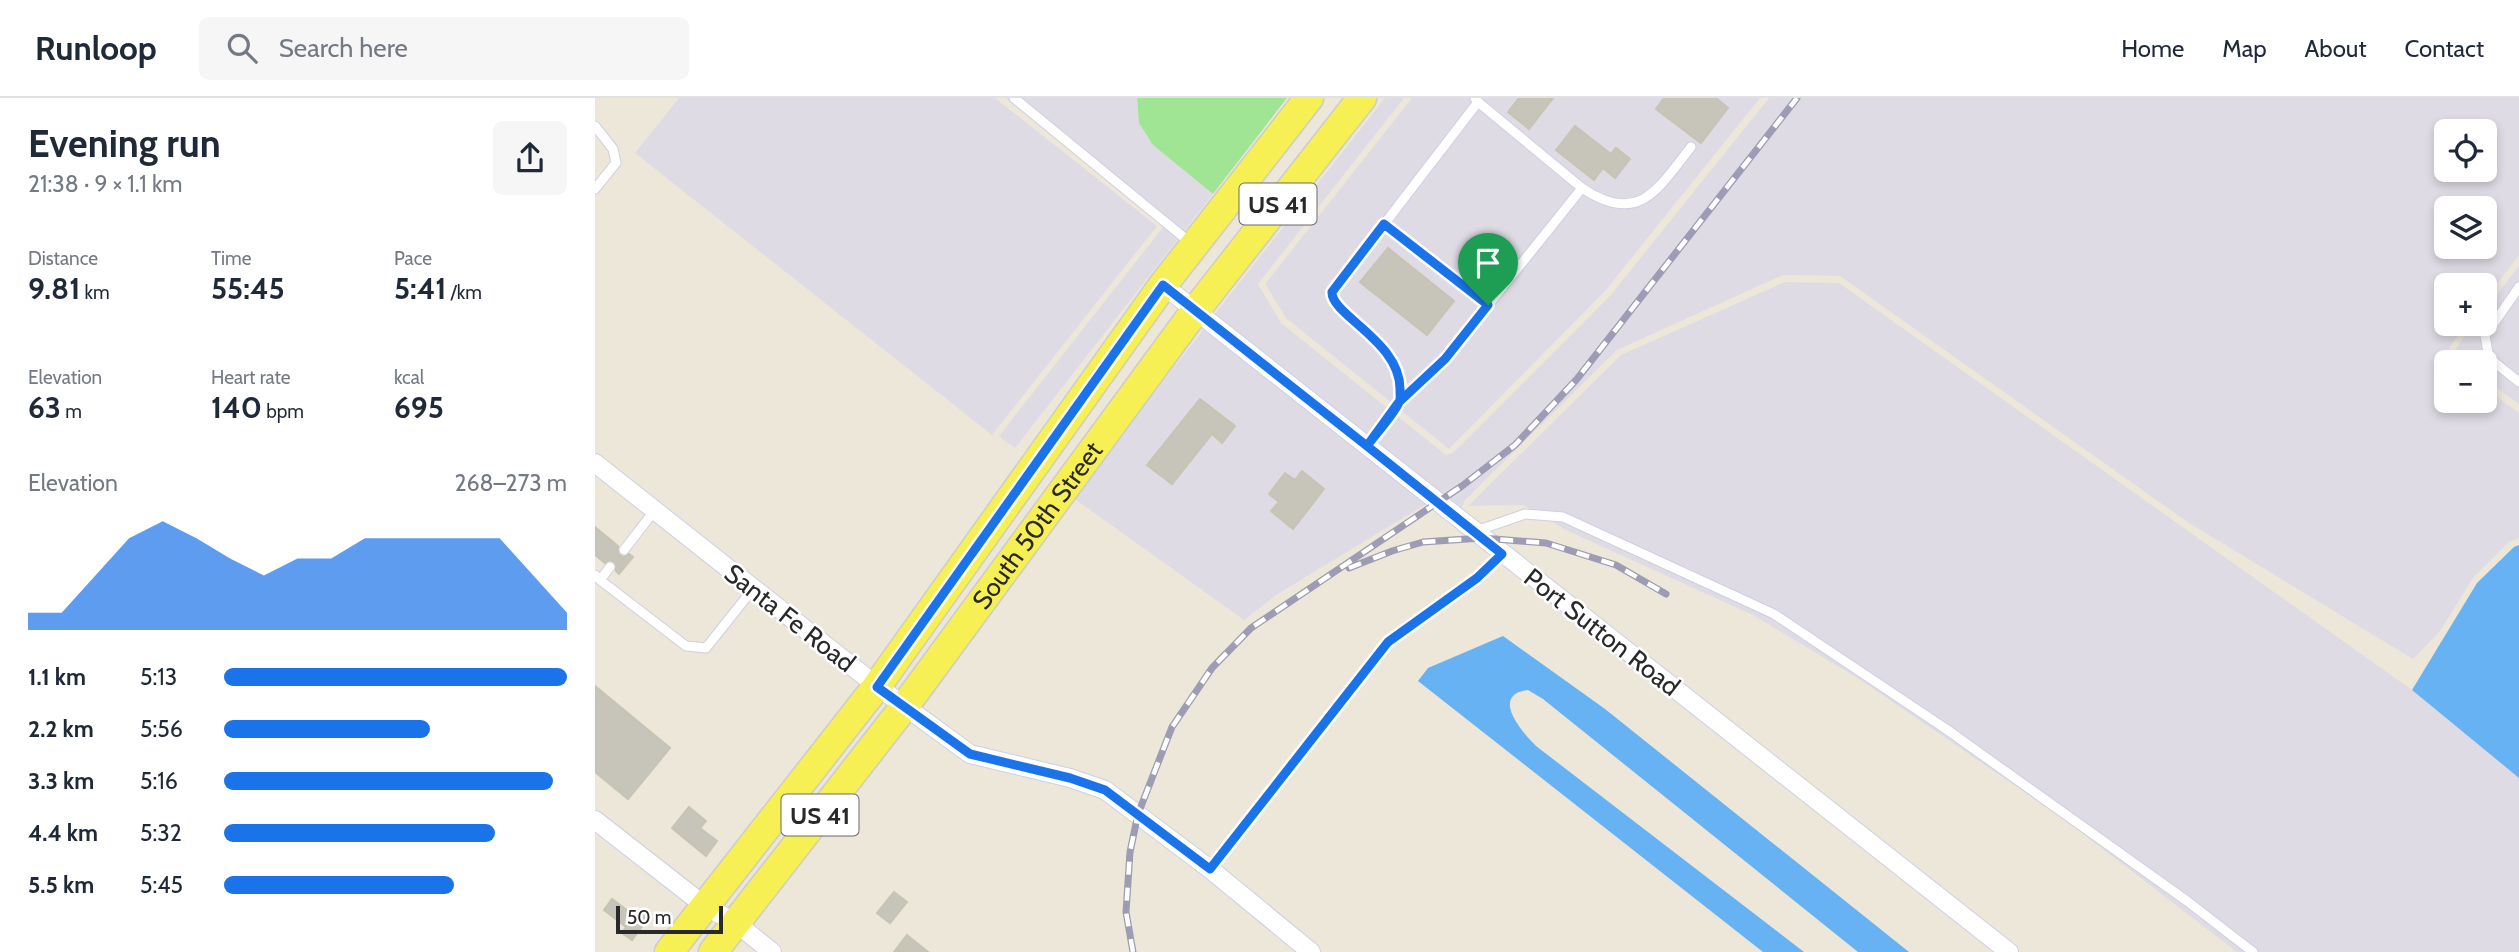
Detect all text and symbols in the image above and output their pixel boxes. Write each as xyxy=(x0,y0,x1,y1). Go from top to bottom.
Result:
search box xyxy=(199,17,689,80)
text: Runloop xyxy=(35,28,157,68)
icon: search xyxy=(223,29,261,67)
text: Search here xyxy=(279,32,408,64)
text: Home xyxy=(2121,34,2184,63)
text: Map xyxy=(2222,34,2267,63)
text: About xyxy=(2305,34,2367,63)
text: Contact xyxy=(2405,34,2484,63)
map controls xyxy=(2434,119,2497,413)
button: locate xyxy=(2434,119,2497,182)
text: Evening run xyxy=(28,120,221,167)
button: share xyxy=(493,121,567,195)
text: 21:38 · 9 × 1.1 km xyxy=(28,170,182,198)
road number: US 41 xyxy=(1239,184,1317,224)
button: layers xyxy=(2434,196,2497,259)
pin xyxy=(1458,233,1518,305)
icon: arrive xyxy=(1469,244,1507,282)
text: Distance xyxy=(28,247,98,270)
text: Time xyxy=(211,247,251,270)
text: Pace xyxy=(394,247,432,270)
text: 9.81 xyxy=(28,270,80,307)
text: 55:45 xyxy=(211,270,285,307)
text: 5:41 xyxy=(394,270,446,307)
button: + xyxy=(2434,273,2497,336)
text: km xyxy=(80,281,110,304)
text: /km xyxy=(446,281,482,304)
button: − xyxy=(2434,350,2497,413)
text: Elevation xyxy=(28,366,102,389)
text: Heart rate xyxy=(211,366,291,389)
text: kcal xyxy=(394,366,424,389)
text: 63 xyxy=(28,389,61,426)
text: 140 xyxy=(211,389,262,426)
text: 695 xyxy=(394,389,444,426)
text: m xyxy=(61,400,82,423)
text: bpm xyxy=(262,400,304,423)
street label: South 50th Street xyxy=(965,435,1110,615)
text: Elevation xyxy=(28,469,118,497)
text: 268–273 m xyxy=(454,469,567,497)
street label: Santa Fe Road xyxy=(718,557,862,679)
street label: Port Sutton Road xyxy=(1518,561,1686,703)
text: 1.1 km xyxy=(28,663,86,691)
text: 5:13 xyxy=(140,663,177,691)
text: 2.2 km xyxy=(28,715,94,743)
text: 5:56 xyxy=(140,715,183,743)
text: 3.3 km xyxy=(28,767,94,795)
text: 5:16 xyxy=(140,767,178,795)
road number: US 41 xyxy=(782,794,859,836)
text: 4.4 km xyxy=(28,819,98,847)
text: 5:32 xyxy=(140,819,182,847)
text: 5.5 km xyxy=(28,871,94,899)
text: 5:45 xyxy=(140,871,183,899)
scale bar xyxy=(616,903,723,935)
text: 50 m xyxy=(627,906,671,929)

